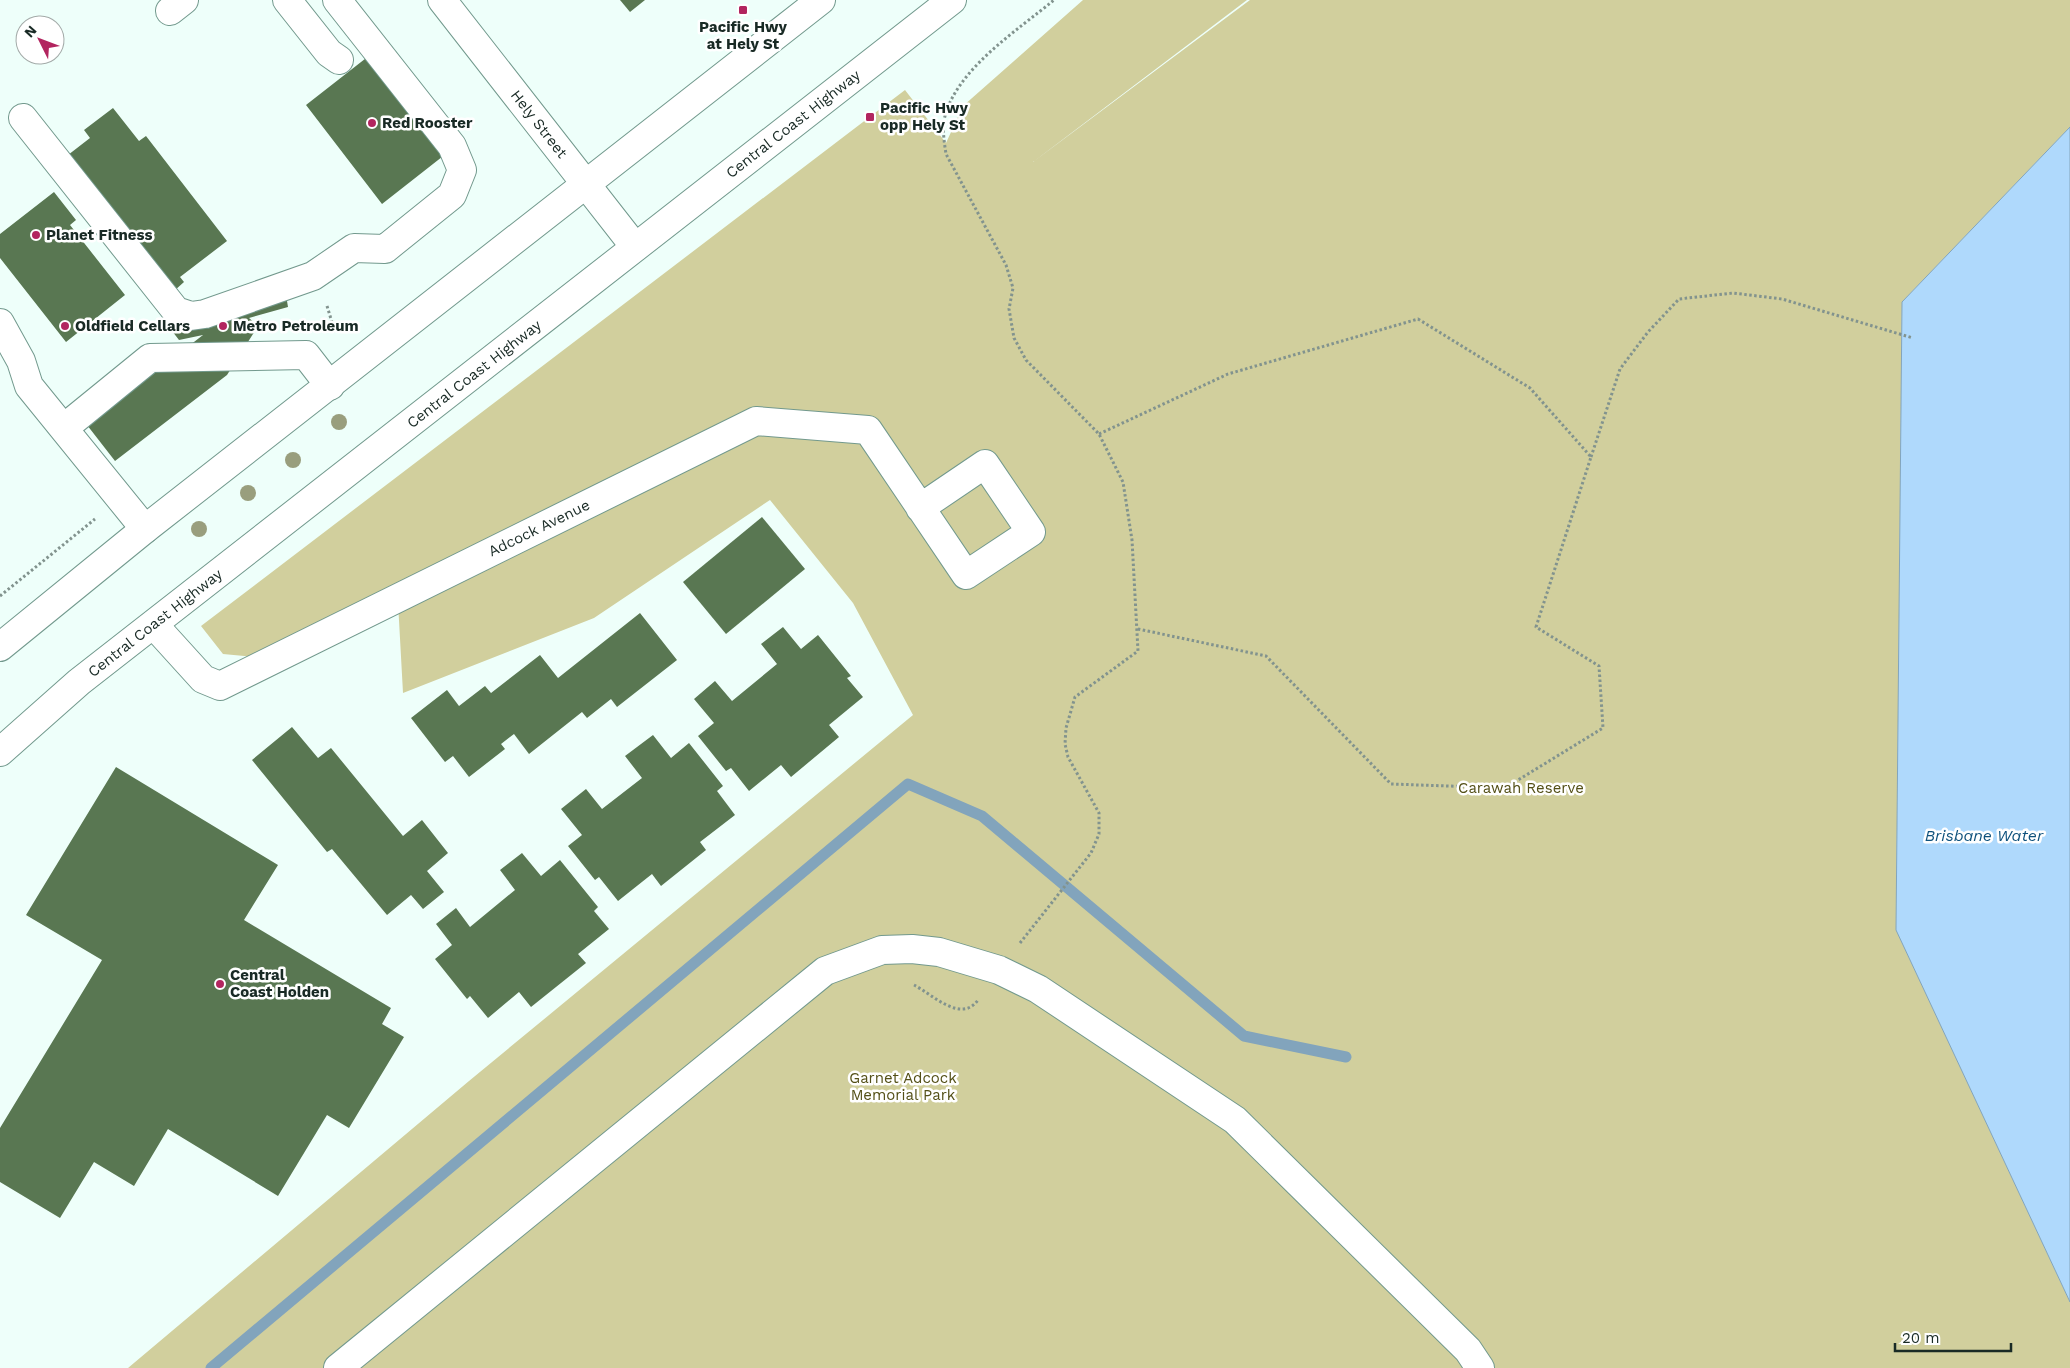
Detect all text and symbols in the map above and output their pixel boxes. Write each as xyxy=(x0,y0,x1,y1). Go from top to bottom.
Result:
marker: Pacific Hwy at Hely St xyxy=(737,4,749,16)
north arrow xyxy=(15,15,65,65)
place label: Pacific Hwy at Hely St xyxy=(699,18,788,53)
text: N xyxy=(21,22,40,41)
street label: Central Coast Highway xyxy=(722,66,864,182)
street label: Hely Street xyxy=(507,86,572,162)
place label: Pacific Hwy opp Hely St xyxy=(880,99,969,134)
marker: Pacific Hwy opp Hely St xyxy=(864,111,876,123)
place label: Red Rooster xyxy=(382,114,473,132)
marker: Red Rooster xyxy=(366,117,378,129)
place label: Planet Fitness xyxy=(46,226,153,244)
marker: Planet Fitness xyxy=(30,229,42,241)
street label: Central Coast Highway xyxy=(403,316,545,432)
place label: Oldfield Cellars xyxy=(75,317,190,335)
place label: Metro Petroleum xyxy=(233,317,359,335)
marker: Oldfield Cellars xyxy=(59,320,71,332)
marker: Metro Petroleum xyxy=(217,320,229,332)
street label: Adcock Avenue xyxy=(485,496,593,560)
street label: Central Coast Highway xyxy=(84,565,226,681)
park label: Carawah Reserve xyxy=(1458,779,1584,797)
water label: Brisbane Water xyxy=(1925,826,2044,845)
place label: Central Coast Holden xyxy=(230,966,329,1001)
marker: Central Coast Holden xyxy=(214,978,226,990)
park label: Garnet Adcock Memorial Park xyxy=(849,1069,957,1104)
scale bar xyxy=(1895,1320,2011,1352)
text: 20 m xyxy=(1902,1329,1940,1347)

